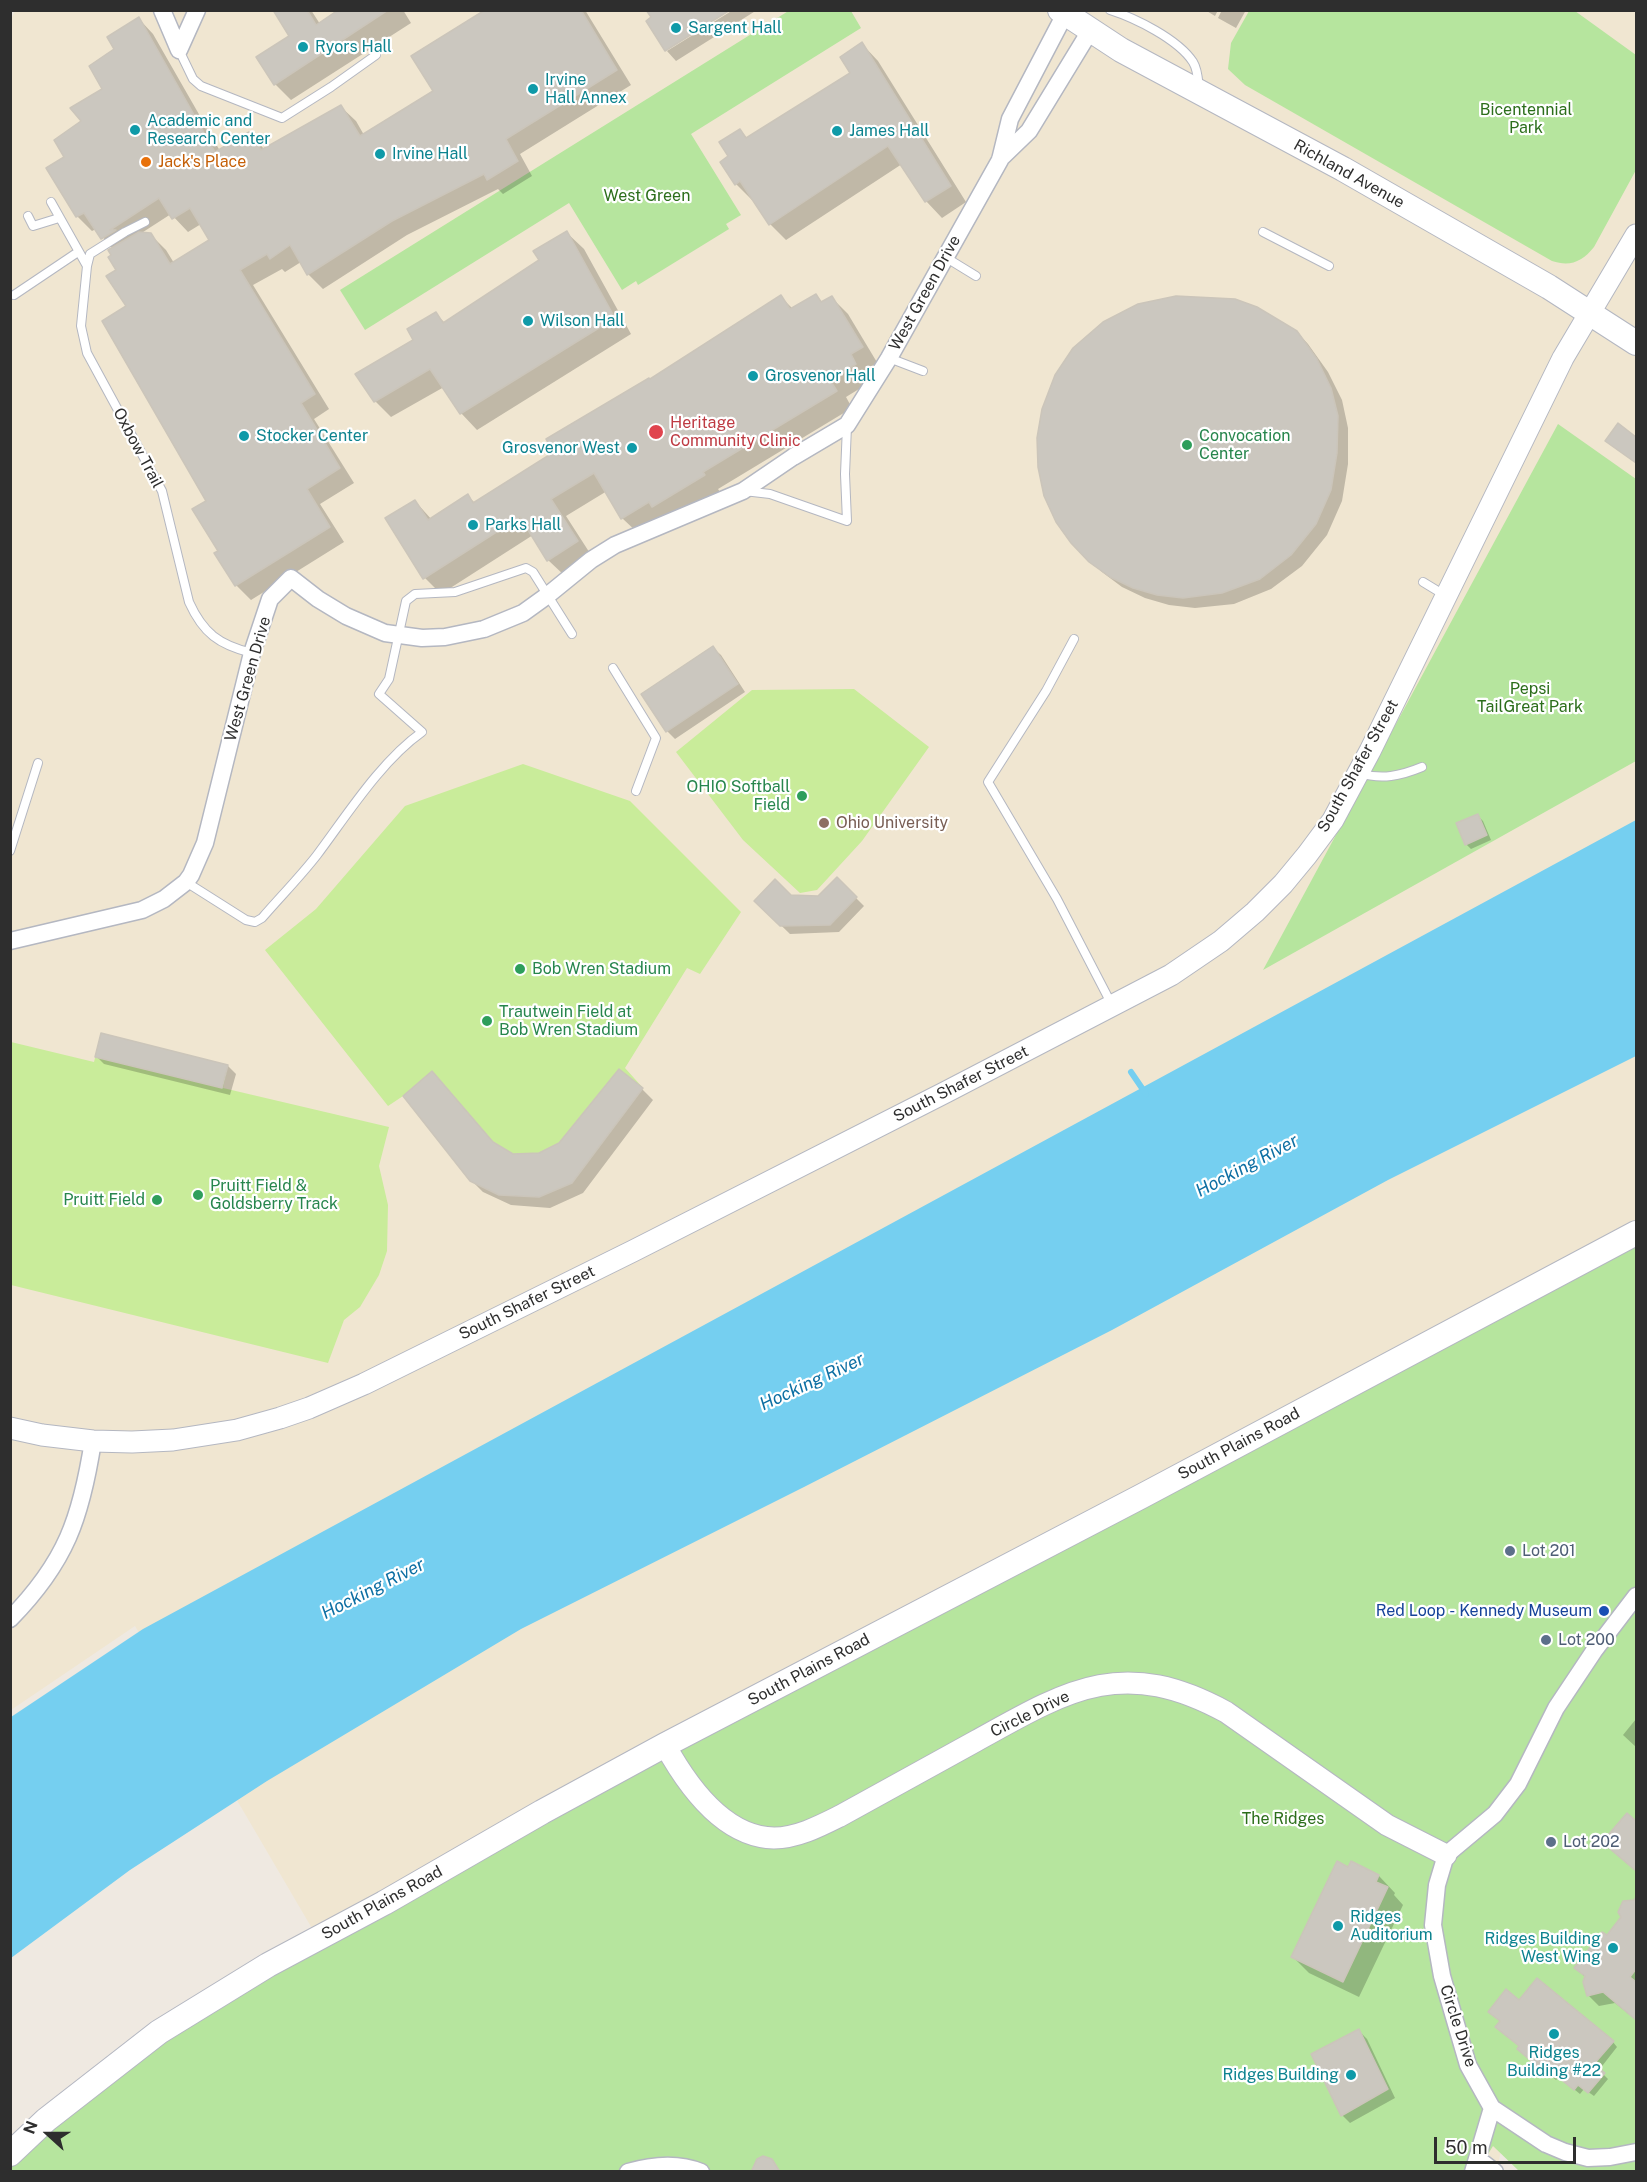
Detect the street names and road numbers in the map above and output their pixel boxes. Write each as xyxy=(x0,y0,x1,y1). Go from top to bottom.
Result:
street label: Richland Avenue xyxy=(1290,136,1408,212)
street label: West Green Drive xyxy=(885,232,965,354)
street label: Oxbow Trail xyxy=(109,405,167,491)
street label: West Green Drive xyxy=(221,614,275,744)
street label: South Shafer Street xyxy=(1313,696,1403,836)
street label: South Shafer Street xyxy=(890,1042,1032,1126)
street label: South Shafer Street xyxy=(456,1262,598,1344)
street label: South Plains Road xyxy=(1175,1404,1303,1484)
street label: South Plains Road xyxy=(745,1630,873,1710)
street label: Circle Drive xyxy=(987,1687,1073,1741)
street label: South Plains Road xyxy=(318,1862,446,1944)
street label: Circle Drive xyxy=(1436,1982,1480,2070)

